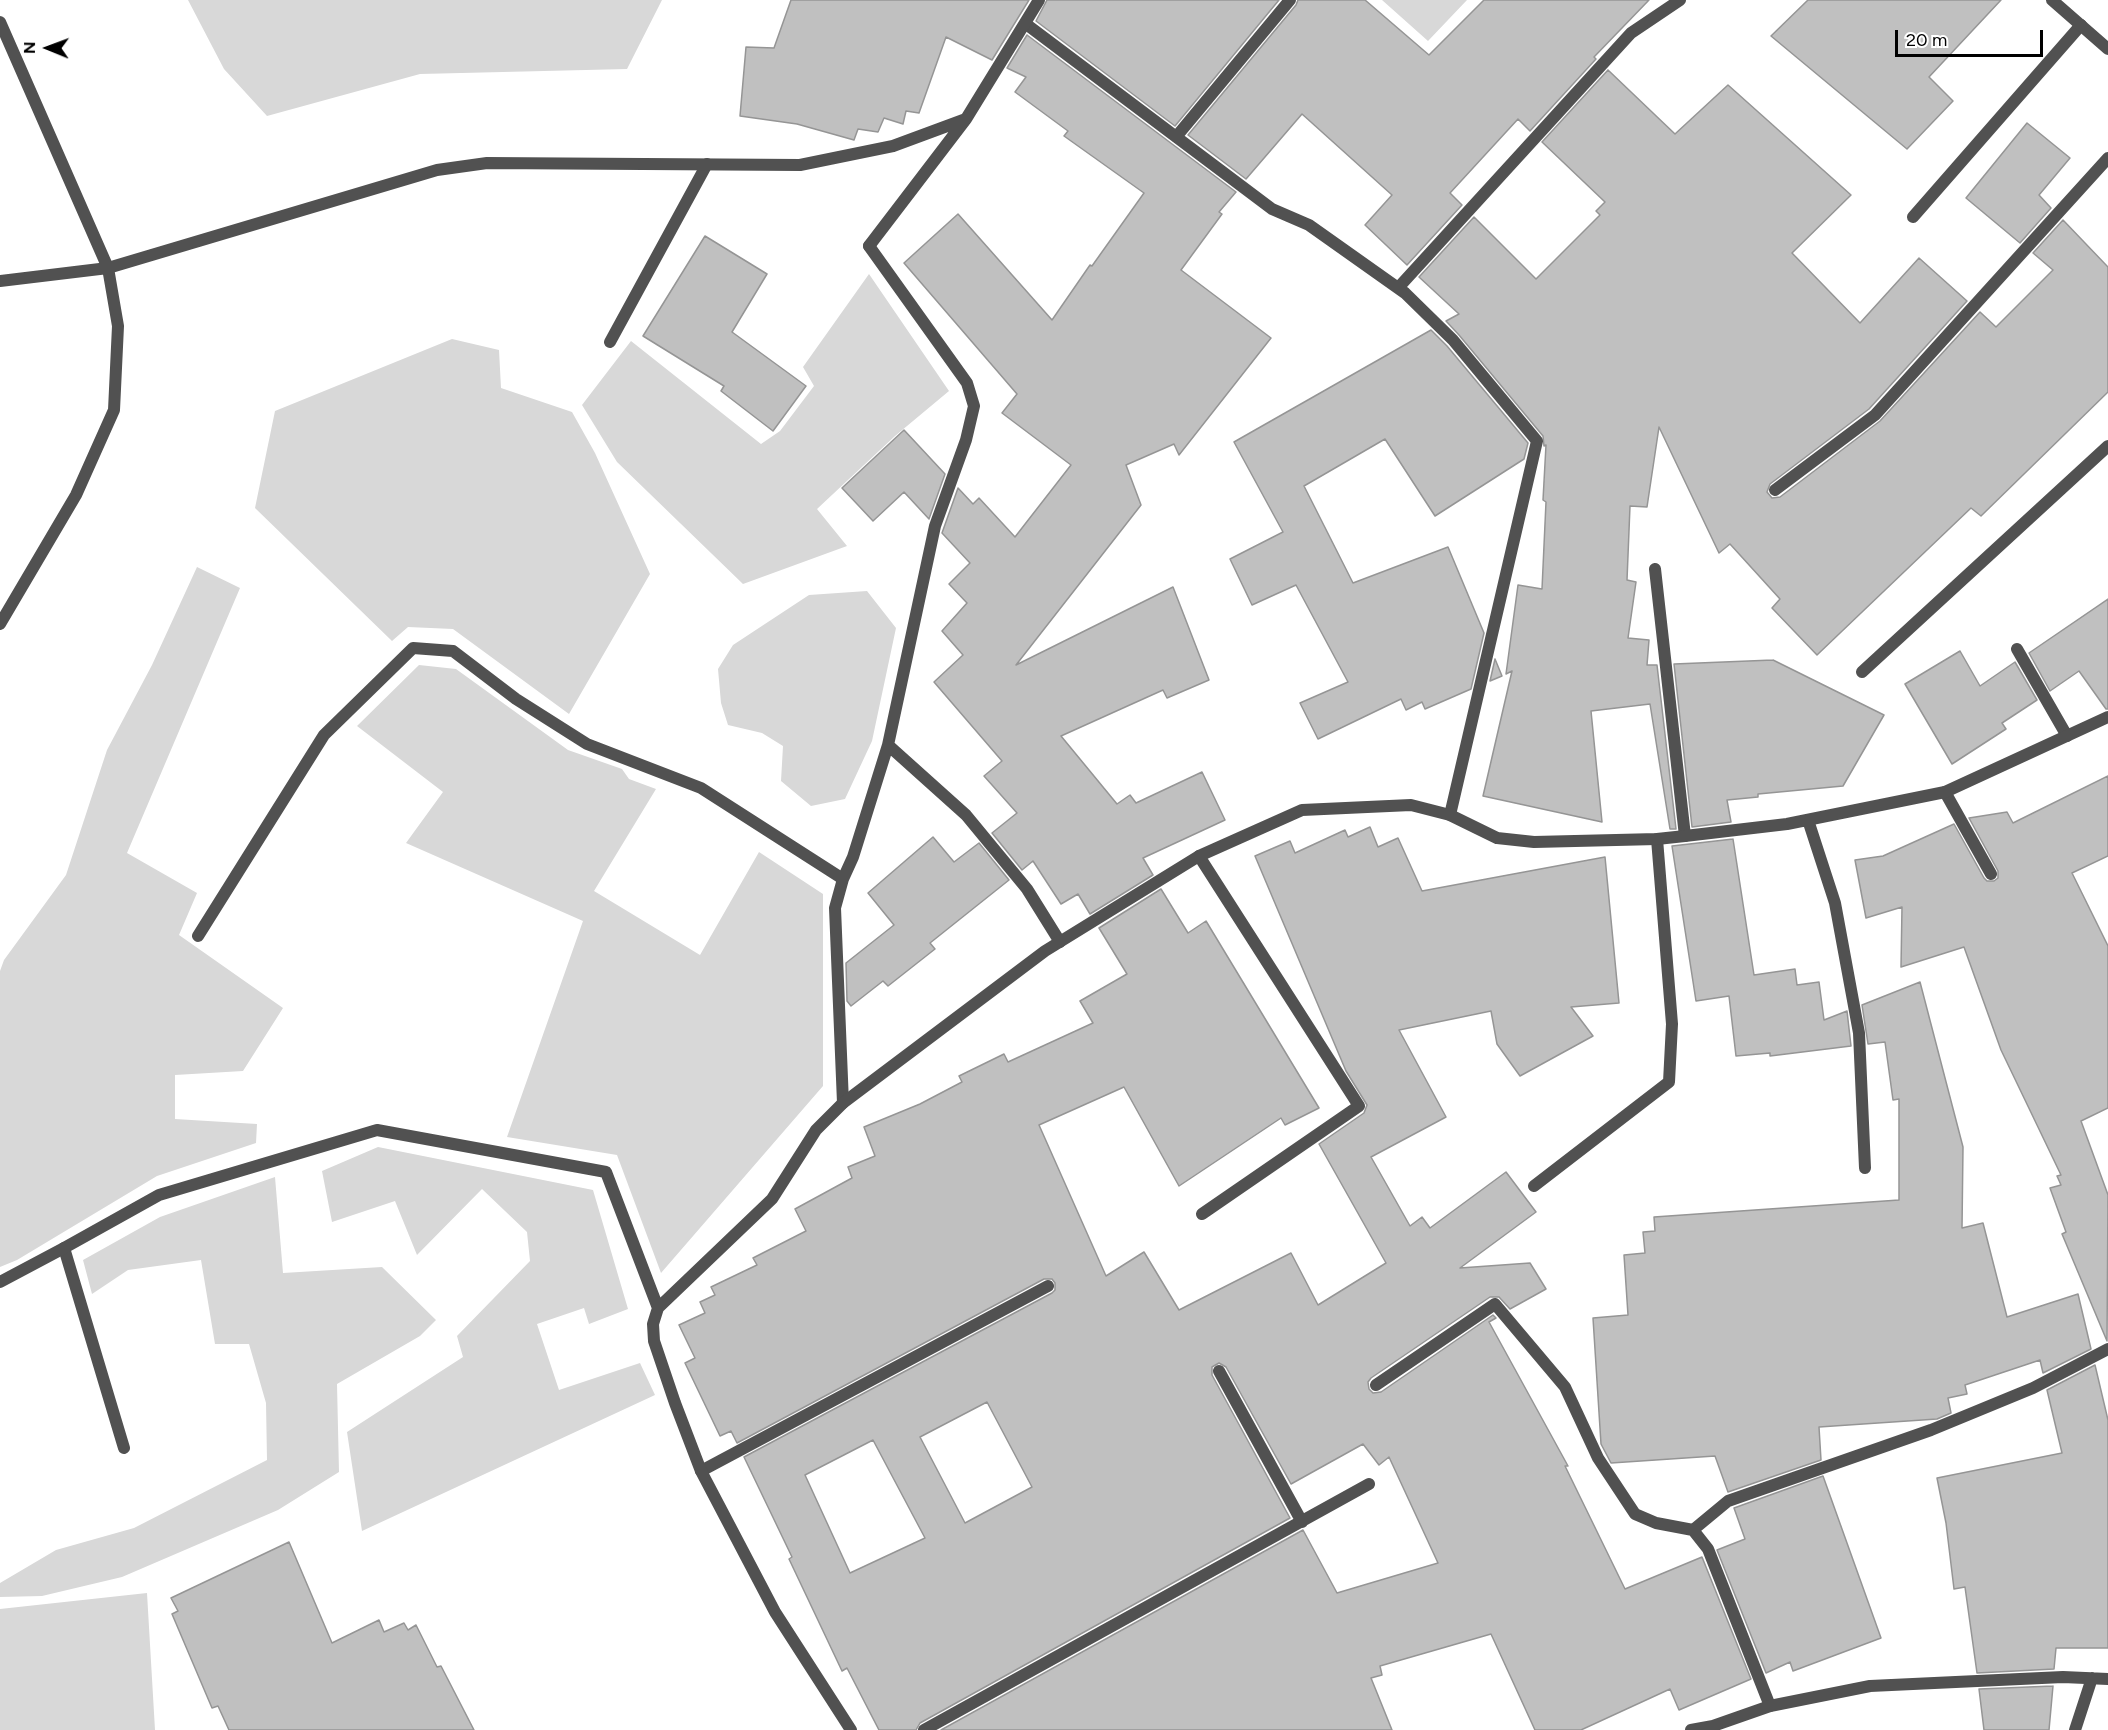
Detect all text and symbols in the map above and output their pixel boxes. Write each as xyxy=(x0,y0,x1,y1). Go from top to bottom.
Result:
north arrow xyxy=(18,18,78,78)
scale bar xyxy=(1898,18,2046,56)
text: 20 m xyxy=(1906,29,1947,51)
text: N xyxy=(20,41,39,54)

